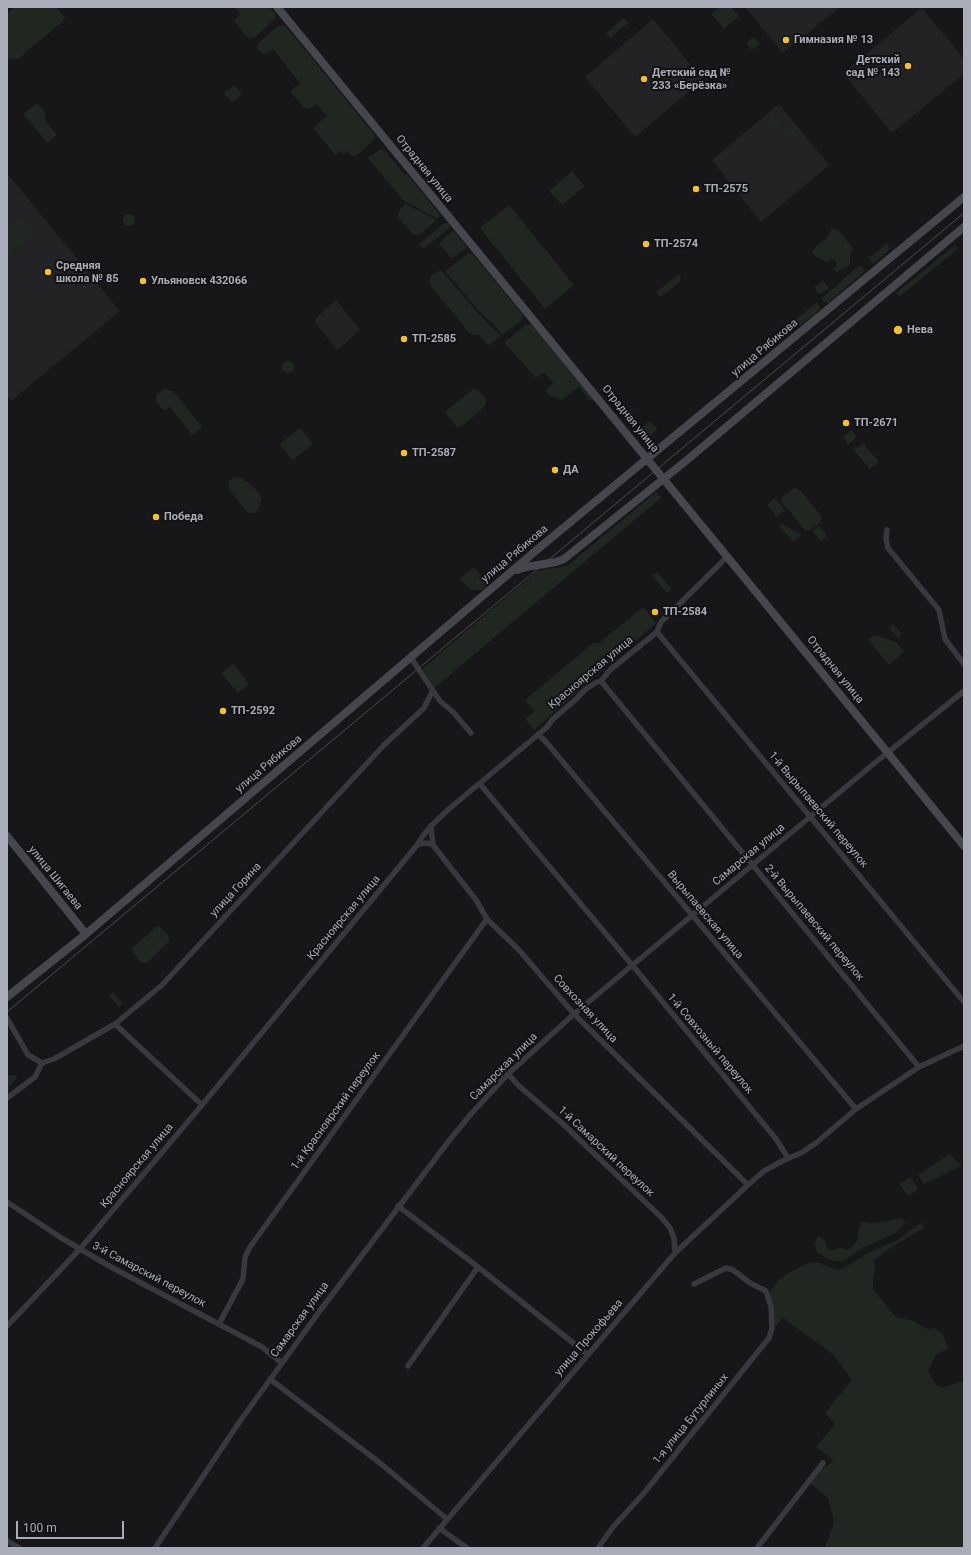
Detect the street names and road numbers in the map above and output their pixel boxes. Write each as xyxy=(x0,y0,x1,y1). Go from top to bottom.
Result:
street label: Отрадная улица xyxy=(393,133,455,205)
street label: улица Рябикова xyxy=(729,316,801,380)
street label: Отрадная улица xyxy=(599,383,661,455)
street label: улица Рябикова xyxy=(479,522,551,586)
street label: Красноярская улица xyxy=(546,634,636,712)
street label: Отрадная улица xyxy=(804,634,866,706)
street label: улица Рябикова xyxy=(233,732,305,796)
street label: 1-й Вырыпаевский переулок xyxy=(765,749,871,871)
street label: Самарская улица xyxy=(710,821,788,889)
street label: улица Шигаева xyxy=(25,843,85,913)
street label: улица Горина xyxy=(208,860,264,920)
street label: 2-й Вырыпаевский переулок xyxy=(761,862,867,984)
street label: Вырыпаевская улица xyxy=(664,868,746,962)
street label: Красноярская улица xyxy=(305,873,383,963)
street label: Совхозная улица xyxy=(550,972,620,1046)
street label: 1-й Совхозный переулок xyxy=(664,991,756,1097)
street label: Самарская улица xyxy=(467,1030,541,1104)
street label: 1-й Красноярский переулок xyxy=(289,1049,383,1173)
street label: 1-й Самарский переулок xyxy=(555,1104,657,1200)
street label: Красноярская улица xyxy=(98,1121,176,1211)
street label: 3-й Самарский переулок xyxy=(90,1239,208,1311)
street label: Самарская улица xyxy=(268,1280,332,1360)
street label: улица Прокофьева xyxy=(552,1297,626,1379)
street label: 1-я улица Бутурлиных xyxy=(650,1371,732,1467)

